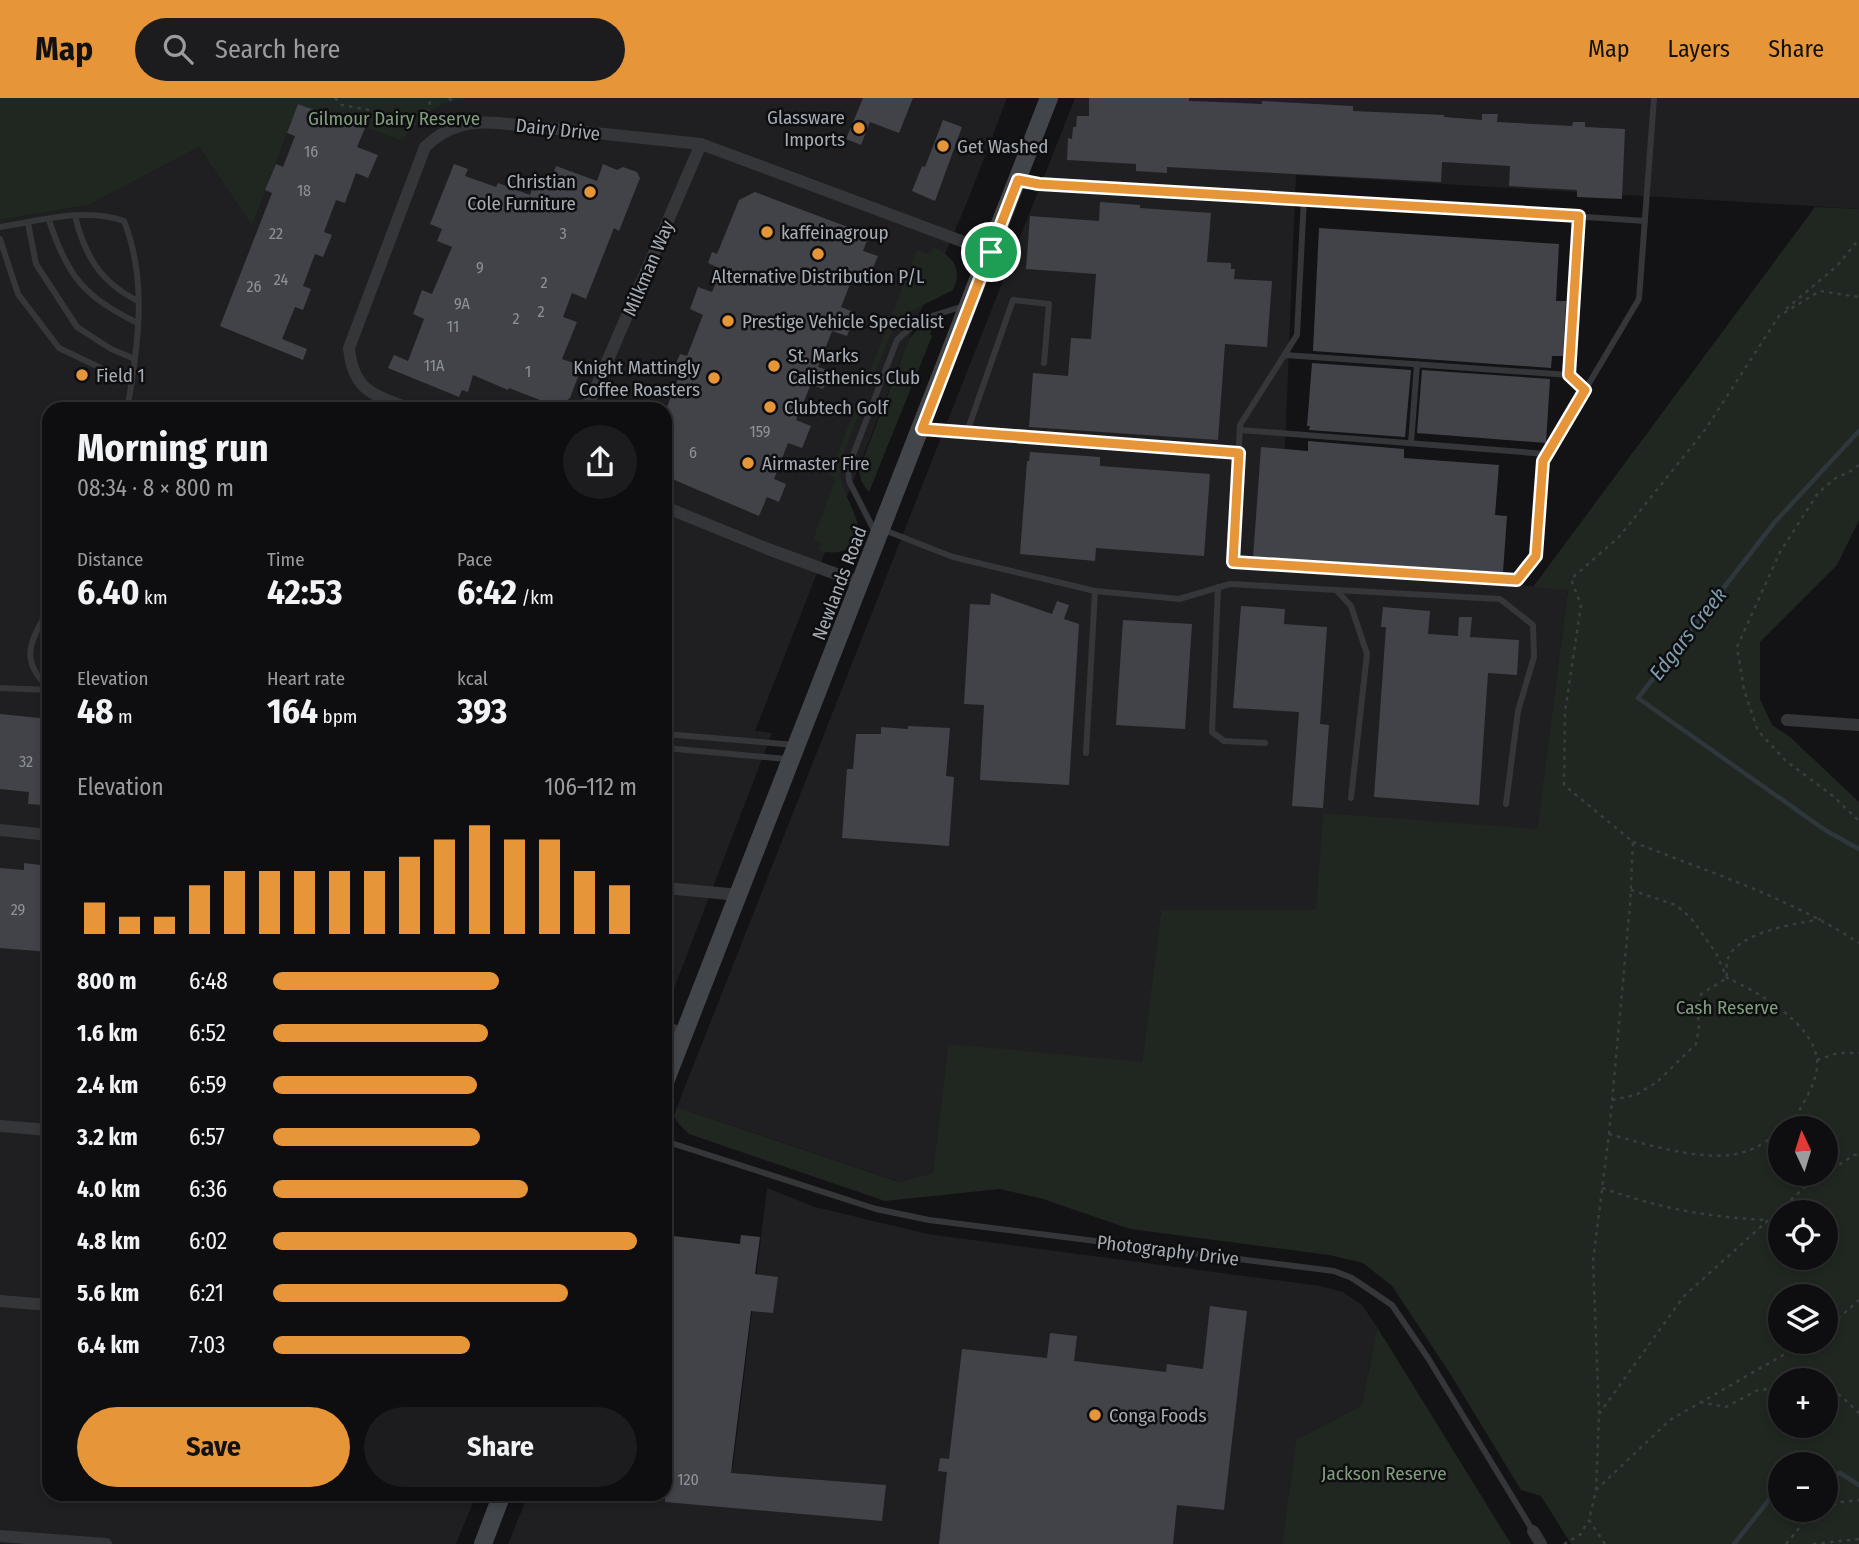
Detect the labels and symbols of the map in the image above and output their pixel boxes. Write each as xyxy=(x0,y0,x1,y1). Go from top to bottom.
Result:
place label: Glassware Imports xyxy=(767,106,845,151)
park label: Gilmour Dairy Reserve xyxy=(308,107,480,130)
street label: Dairy Drive xyxy=(515,114,601,145)
marker: Glassware Imports xyxy=(851,120,867,136)
place label: Get Washed xyxy=(957,135,1049,158)
marker: Get Washed xyxy=(935,138,951,154)
house number: 16 xyxy=(304,142,318,161)
place label: Christian Cole Furniture xyxy=(467,170,576,215)
house number: 18 xyxy=(297,181,311,200)
marker: Christian Cole Furniture xyxy=(582,184,598,200)
street label: Milkman Way xyxy=(618,216,679,320)
place label: kaffeinagroup xyxy=(781,221,889,244)
pin xyxy=(961,222,1021,282)
house number: 22 xyxy=(269,224,283,243)
house number: 3 xyxy=(559,224,567,243)
marker: kaffeinagroup xyxy=(759,224,775,240)
marker: Alternative Distribution P/L xyxy=(810,246,826,262)
house number: 9 xyxy=(476,258,484,277)
place label: Alternative Distribution P/L xyxy=(712,265,925,288)
house number: 24 xyxy=(274,270,288,289)
house number: 2 xyxy=(540,273,548,292)
house number: 26 xyxy=(247,277,262,296)
house number: 9A xyxy=(454,294,471,313)
house number: 2 xyxy=(537,302,545,321)
house number: 2 xyxy=(512,309,520,328)
place label: Prestige Vehicle Specialist xyxy=(742,310,945,333)
marker: Prestige Vehicle Specialist xyxy=(720,313,736,329)
house number: 11 xyxy=(447,317,459,336)
place label: St. Marks Calisthenics Club xyxy=(788,344,920,389)
house number: 11A xyxy=(424,356,445,375)
place label: Knight Mattingly Coffee Roasters xyxy=(573,356,701,401)
marker: St. Marks Calisthenics Club xyxy=(766,358,782,374)
house number: 1 xyxy=(525,362,531,381)
place label: Field 1 xyxy=(96,364,145,387)
marker: Field 1 xyxy=(74,367,90,383)
marker: Knight Mattingly Coffee Roasters xyxy=(706,370,722,386)
place label: Clubtech Golf xyxy=(784,396,889,419)
marker: Clubtech Golf xyxy=(762,399,778,415)
house number: 159 xyxy=(749,422,771,441)
house number: 6 xyxy=(689,443,697,462)
place label: Airmaster Fire xyxy=(762,452,870,475)
marker: Airmaster Fire xyxy=(740,455,756,471)
street label: Newlands Road xyxy=(807,523,872,643)
water label: Edgars Creek xyxy=(1644,582,1732,686)
house number: 32 xyxy=(19,752,33,771)
house number: 29 xyxy=(11,900,26,919)
park label: Cash Reserve xyxy=(1676,996,1778,1019)
north arrow xyxy=(1768,1116,1838,1186)
street label: Photography Drive xyxy=(1096,1230,1240,1271)
place label: Conga Foods xyxy=(1109,1404,1207,1427)
marker: Conga Foods xyxy=(1087,1407,1103,1423)
park label: Jackson Reserve xyxy=(1321,1462,1447,1485)
house number: 120 xyxy=(677,1470,699,1489)

